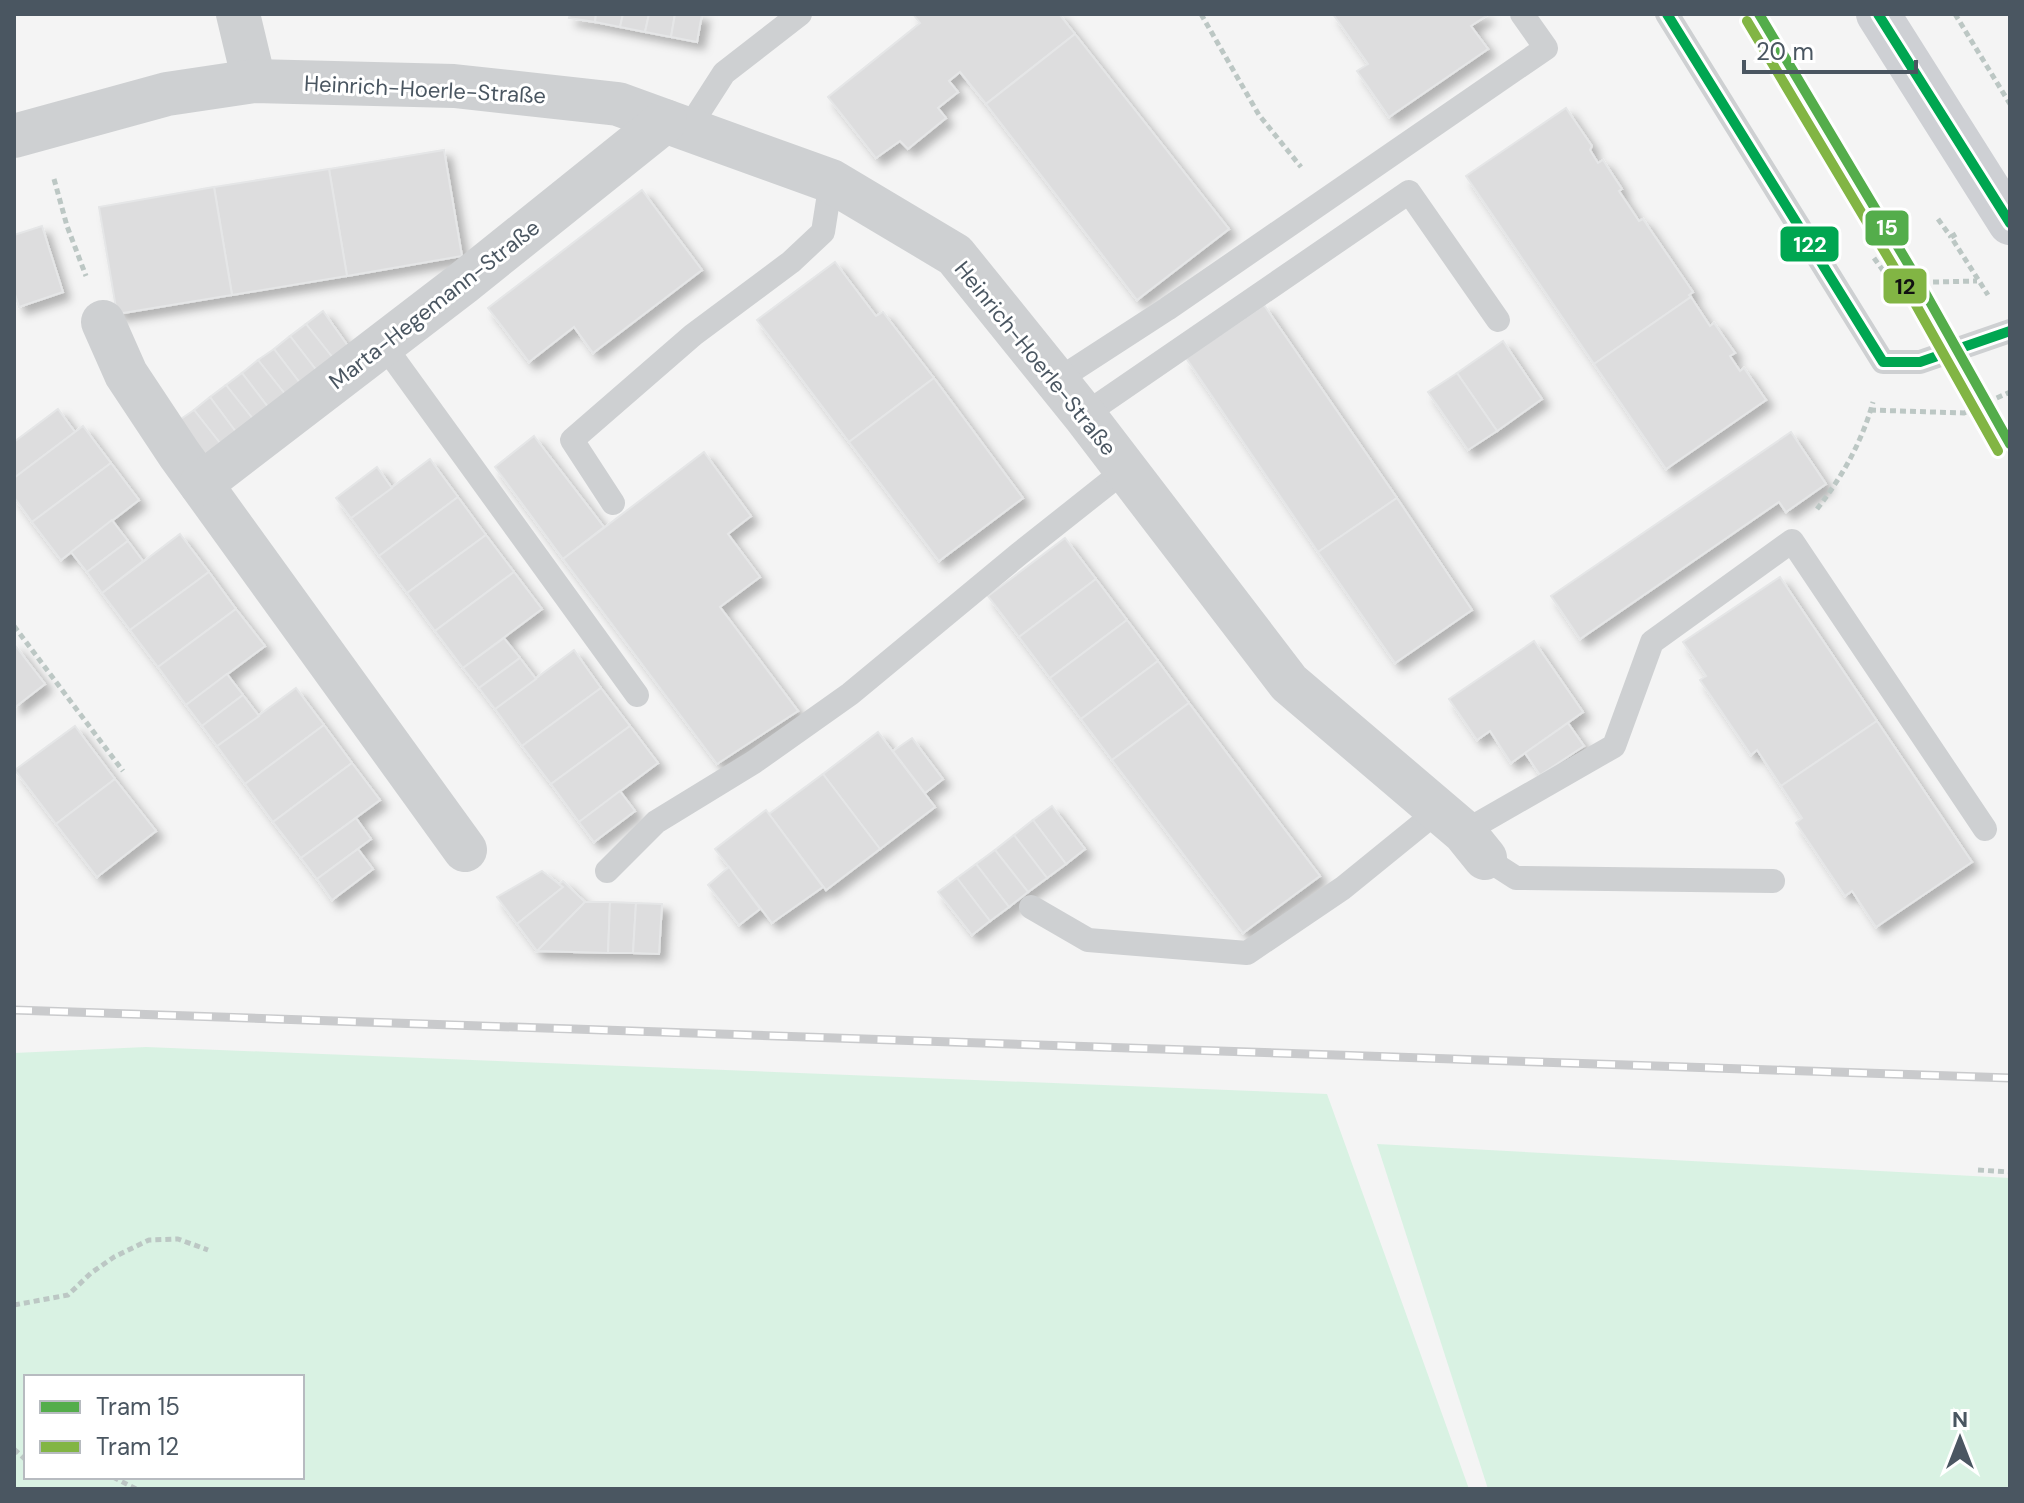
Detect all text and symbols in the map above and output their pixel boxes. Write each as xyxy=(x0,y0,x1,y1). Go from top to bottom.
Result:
scale bar xyxy=(1744,24,1916,74)
text: 20 m xyxy=(1756,36,1814,67)
street label: Heinrich-Hoerle-Straße xyxy=(303,69,547,110)
line badge: 15 xyxy=(1864,209,1910,247)
street label: Marta-Hegemann-Straße xyxy=(323,213,546,396)
text: 15 xyxy=(1876,213,1898,242)
line badge: 122 xyxy=(1779,225,1840,263)
text: 122 xyxy=(1793,230,1827,259)
street label: Heinrich-Hoerle-Straße xyxy=(948,255,1123,462)
line badge: 12 xyxy=(1882,267,1928,305)
text: 12 xyxy=(1895,272,1915,301)
legend xyxy=(24,1375,304,1479)
text: Tram 15 xyxy=(96,1391,180,1422)
north arrow xyxy=(1920,1399,2000,1479)
text: N xyxy=(1952,1405,1968,1434)
text: Tram 12 xyxy=(96,1431,179,1462)

